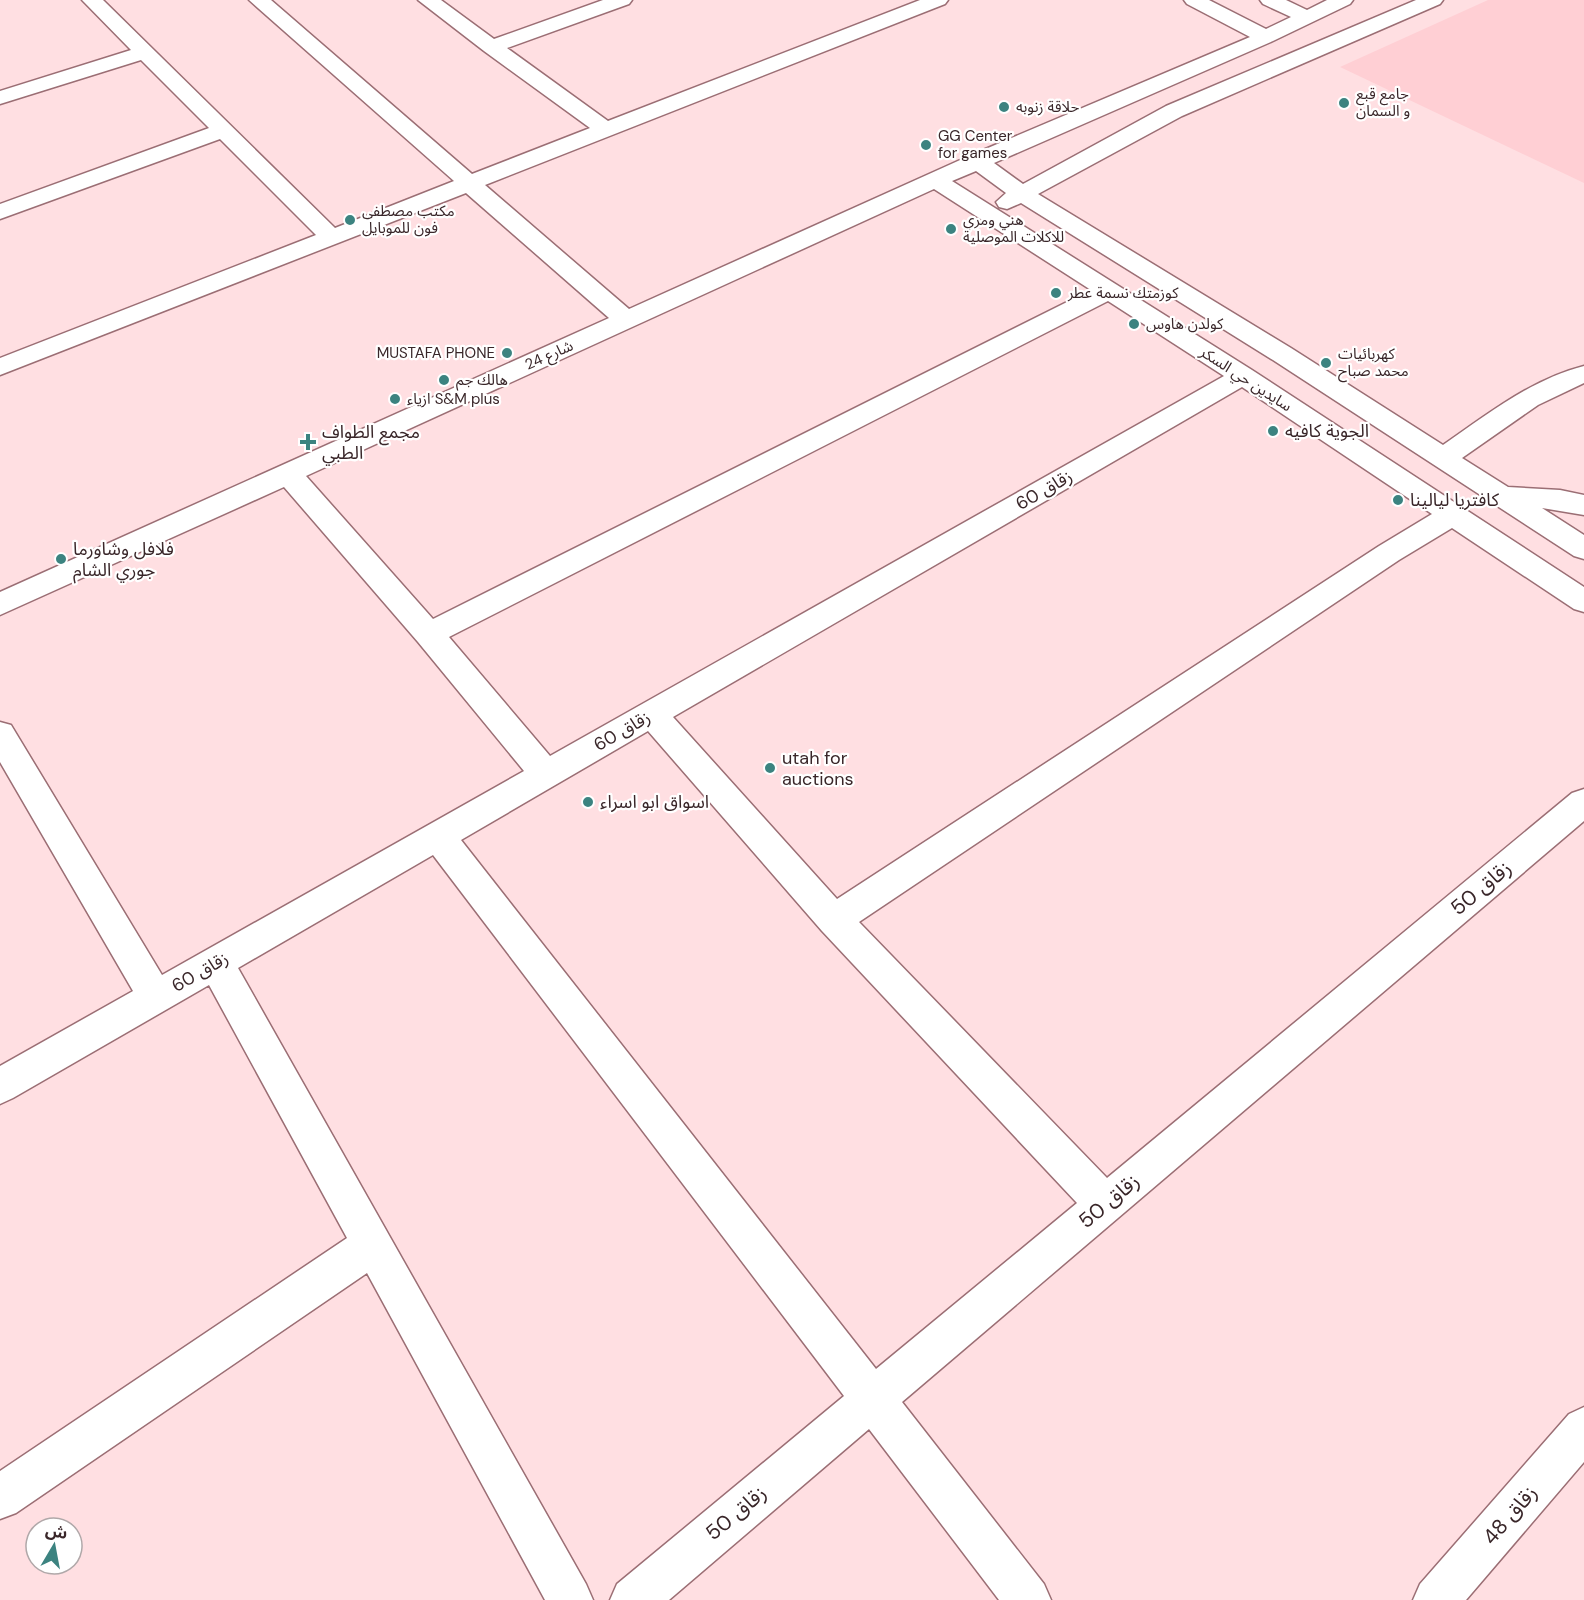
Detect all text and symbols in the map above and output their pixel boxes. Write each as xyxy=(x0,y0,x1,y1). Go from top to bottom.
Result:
place label: جامع قبع و السمان xyxy=(1356,84,1410,121)
marker: جامع قبع و السمان xyxy=(1337,96,1351,110)
place label: حلاقة زنوبه xyxy=(1016,97,1079,117)
marker: حلاقة زنوبه xyxy=(997,100,1011,114)
place label: GG Center for games xyxy=(938,126,1013,163)
marker: GG Center for games xyxy=(919,138,933,152)
place label: مكتب مصطفى فون للموبايل xyxy=(362,201,455,238)
place label: هني ومري للاكلات الموصلية xyxy=(963,210,1064,247)
marker: مكتب مصطفى فون للموبايل xyxy=(343,213,357,227)
marker: هني ومري للاكلات الموصلية xyxy=(944,222,958,236)
place label: كوزمتك نسمة عطر xyxy=(1067,283,1179,303)
marker: كوزمتك نسمة عطر xyxy=(1049,286,1063,300)
place label: كولدن هاوس xyxy=(1146,314,1224,334)
marker: كولدن هاوس xyxy=(1127,317,1141,331)
street label: شارع 24 xyxy=(522,335,577,376)
street label: سايدين حي السكر xyxy=(1195,341,1296,418)
place label: MUSTAFA PHONE xyxy=(377,343,495,363)
place label: كهربائيات محمد صباح xyxy=(1338,344,1409,383)
marker: MUSTAFA PHONE xyxy=(500,346,514,360)
marker: كهربائيات محمد صباح xyxy=(1319,356,1333,370)
place label: هالك جم xyxy=(456,370,508,391)
marker: هالك جم xyxy=(437,373,451,387)
place label: ازياء S&M plus xyxy=(407,389,500,409)
marker: ازياء S&M plus xyxy=(388,392,402,406)
place label: الجوية كافيه xyxy=(1285,419,1369,443)
place label: مجمع الطواف الطبي xyxy=(322,420,420,466)
marker: الجوية كافيه xyxy=(1266,424,1280,438)
marker: مجمع الطواف الطبي xyxy=(299,433,317,451)
street label: زقاق 60 xyxy=(1011,464,1077,516)
place label: كافتريا ليالينا xyxy=(1410,488,1499,512)
marker: كافتريا ليالينا xyxy=(1391,493,1405,507)
place label: فلافل وشاورما جوري الشام xyxy=(73,537,174,584)
marker: فلافل وشاورما جوري الشام xyxy=(54,552,68,566)
street label: زقاق 60 xyxy=(589,705,655,757)
place label: utah for auctions xyxy=(782,746,854,791)
marker: utah for auctions xyxy=(763,761,777,775)
place label: اسواق ابو اسراء xyxy=(600,790,709,814)
marker: اسواق ابو اسراء xyxy=(581,795,595,809)
street label: زقاق 50 xyxy=(1445,854,1517,922)
street label: زقاق 60 xyxy=(167,946,233,998)
street label: زقاق 50 xyxy=(1073,1167,1145,1235)
street label: زقاق 50 xyxy=(700,1479,772,1547)
street label: زقاق 48 xyxy=(1476,1479,1544,1551)
north arrow xyxy=(24,1516,84,1576)
text: ش xyxy=(44,1519,69,1544)

